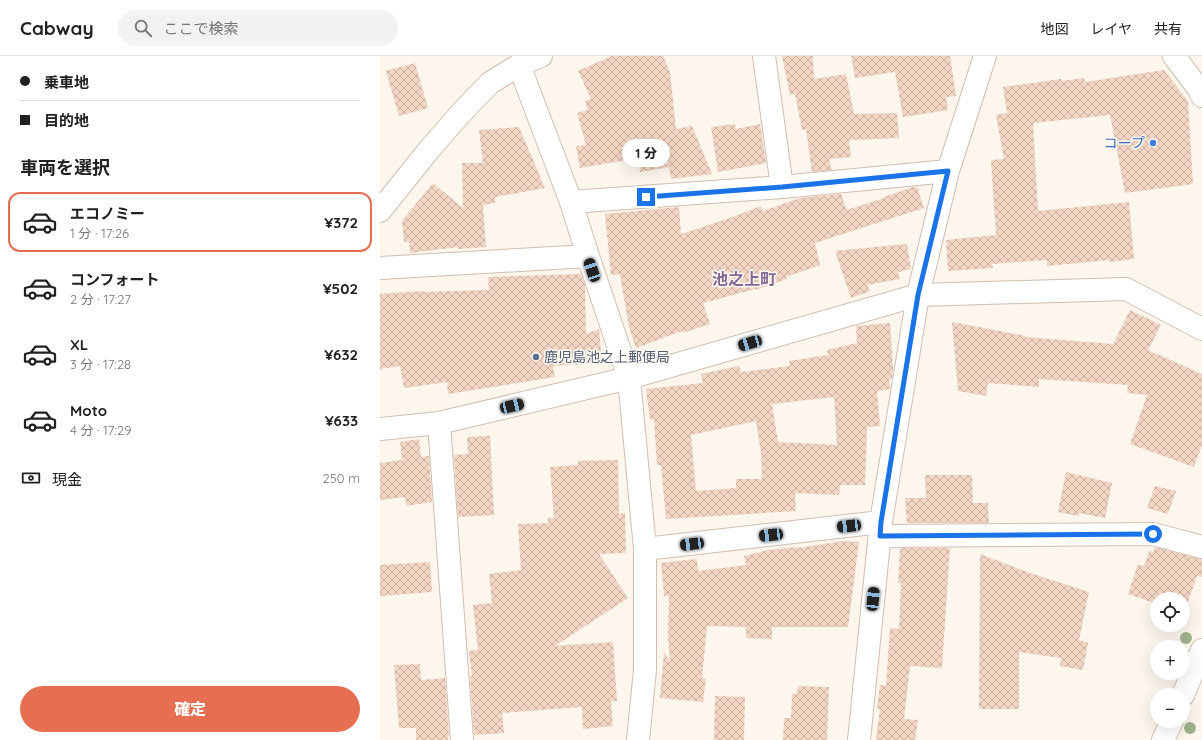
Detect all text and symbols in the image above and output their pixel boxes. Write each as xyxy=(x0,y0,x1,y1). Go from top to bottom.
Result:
search box xyxy=(118,10,398,46)
text: Cabway xyxy=(20,16,94,40)
icon: search xyxy=(132,17,154,39)
text: ここで検索 xyxy=(164,19,239,38)
text: 地図 xyxy=(1040,20,1068,38)
text: レイヤ xyxy=(1090,20,1132,38)
text: 共有 xyxy=(1154,20,1182,38)
text: 乗車地 xyxy=(44,73,89,92)
text: 目的地 xyxy=(44,111,89,130)
place label: コープ xyxy=(1104,134,1145,152)
marker: コープ xyxy=(1148,138,1158,148)
callout: 1 分 xyxy=(622,139,670,167)
text: 1 分 xyxy=(635,145,657,161)
text: 車両を選択 xyxy=(20,156,110,179)
route end xyxy=(637,188,655,206)
icon: car xyxy=(22,204,58,240)
text: エコノミー xyxy=(70,204,145,223)
text: ¥372 xyxy=(324,213,358,232)
text: 1 分 · 17:26 xyxy=(70,225,129,241)
car xyxy=(582,257,602,283)
district label: 池之上町 xyxy=(712,269,776,289)
icon: car xyxy=(22,270,58,306)
text: コンフォート xyxy=(70,270,160,289)
text: ¥502 xyxy=(323,279,358,298)
text: 2 分 · 17:27 xyxy=(70,291,131,307)
car xyxy=(737,334,763,352)
text: XL xyxy=(70,335,88,354)
icon: car xyxy=(22,336,58,372)
text: ¥632 xyxy=(324,345,358,364)
place label: 鹿児島池之上郵便局 xyxy=(544,348,670,366)
marker: 鹿児島池之上郵便局 xyxy=(531,352,541,362)
text: 3 分 · 17:28 xyxy=(70,356,131,372)
car xyxy=(499,397,525,415)
text: Moto xyxy=(70,401,107,420)
icon: car xyxy=(22,402,58,438)
text: ¥633 xyxy=(325,411,358,430)
text: 4 分 · 17:29 xyxy=(70,422,131,438)
icon: cash xyxy=(20,467,42,489)
text: 現金 xyxy=(52,470,82,489)
text: 250 m xyxy=(323,470,360,486)
car xyxy=(836,519,862,533)
route start xyxy=(1144,525,1162,543)
car xyxy=(758,528,784,542)
car xyxy=(679,537,705,551)
car xyxy=(866,586,880,612)
map controls xyxy=(1150,592,1190,728)
button: locate xyxy=(1150,592,1190,632)
button: + xyxy=(1150,640,1190,680)
button: 確定 xyxy=(20,686,360,732)
button: − xyxy=(1150,688,1190,728)

